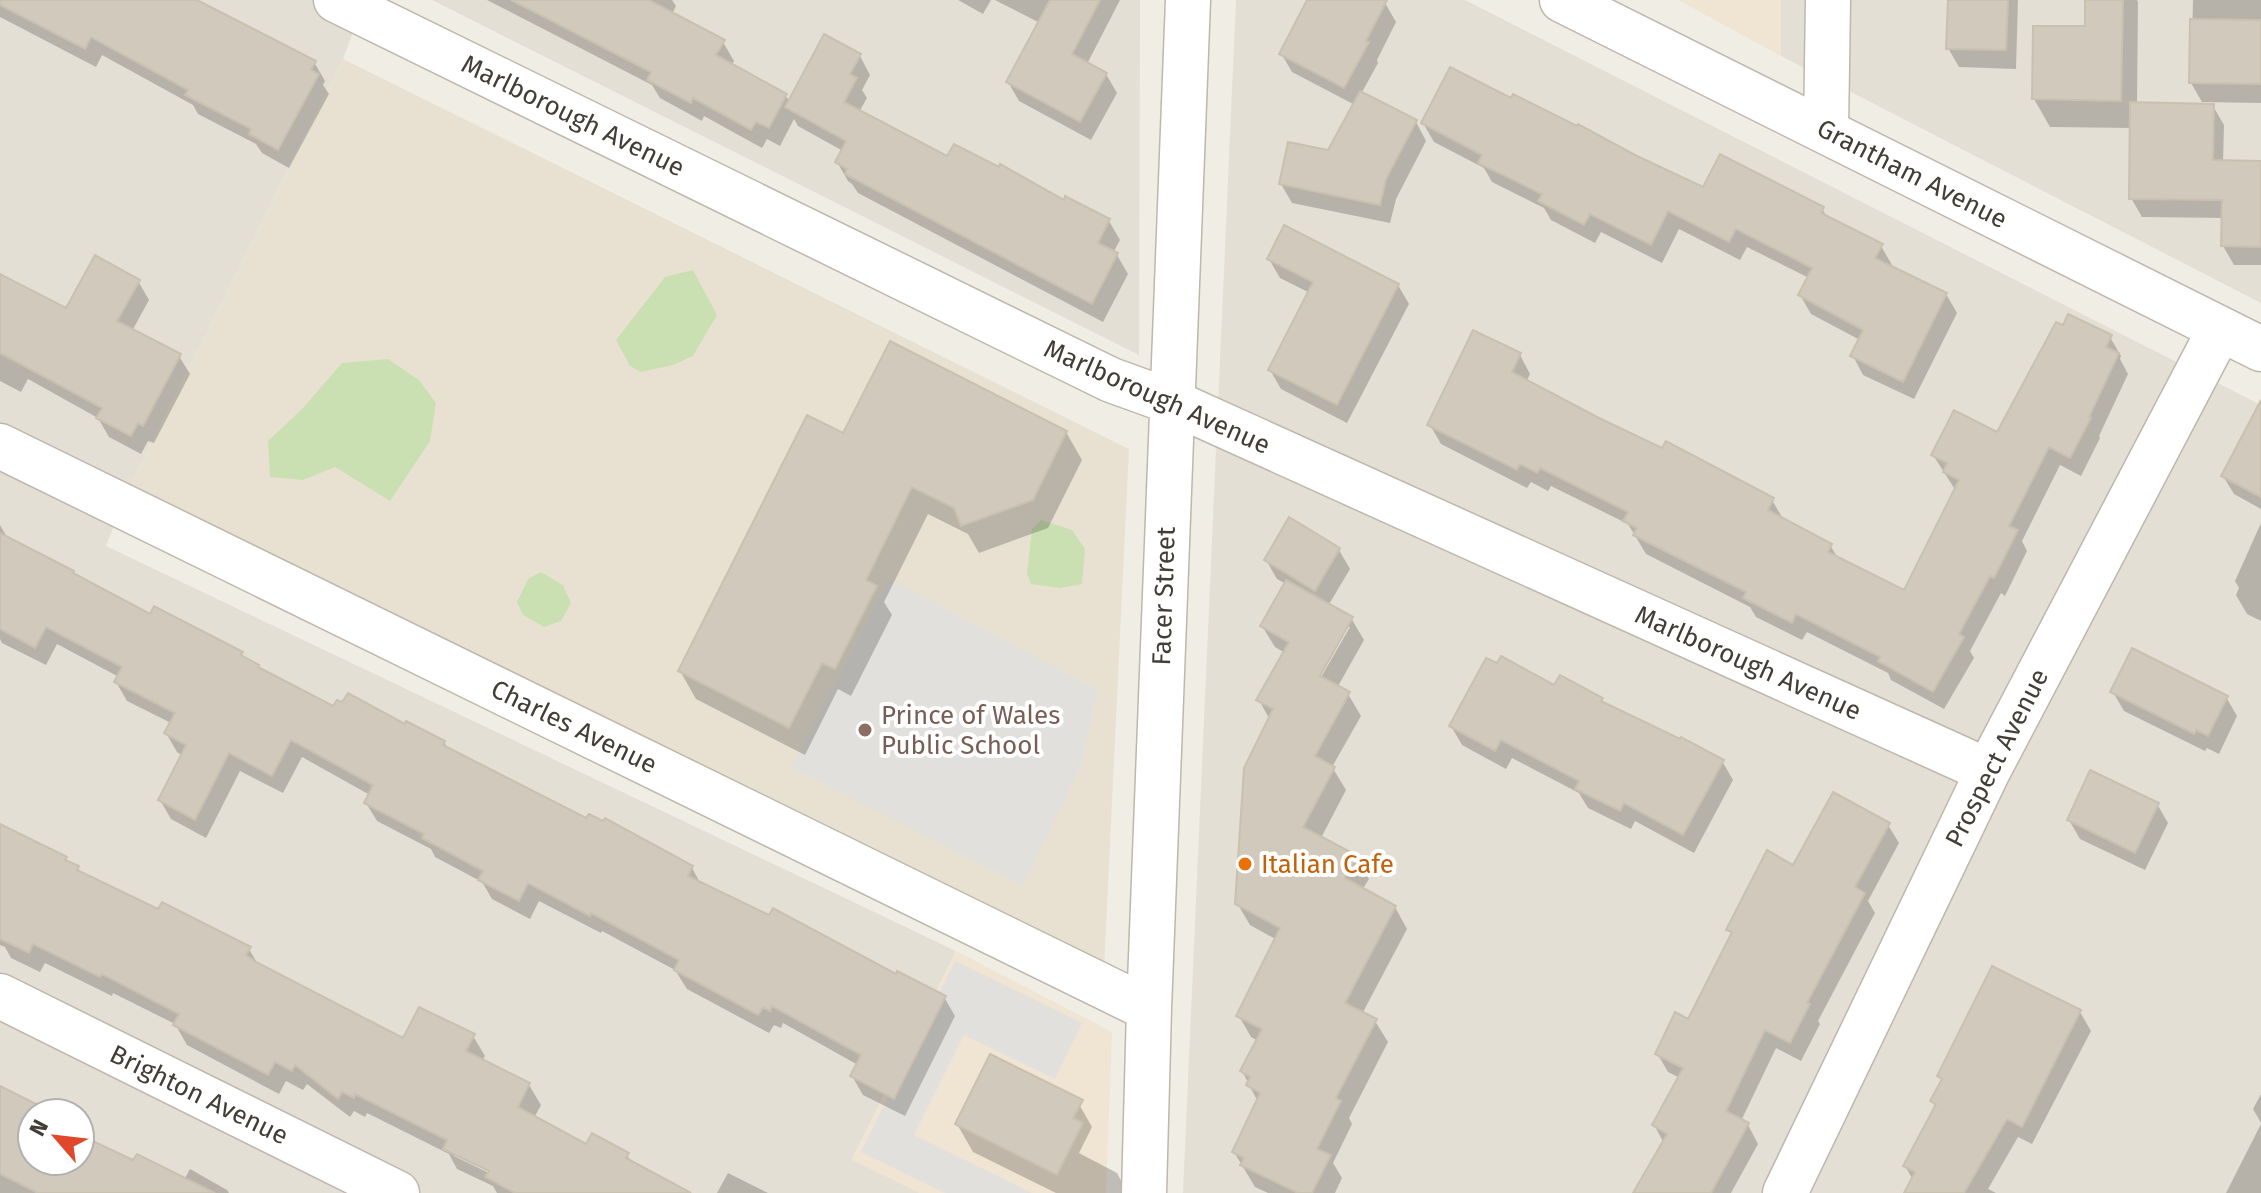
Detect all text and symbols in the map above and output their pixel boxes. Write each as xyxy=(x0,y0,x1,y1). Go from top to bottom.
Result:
street label: Marlborough Avenue xyxy=(456,49,690,183)
street label: Grantham Avenue xyxy=(1812,113,2012,235)
street label: Marlborough Avenue xyxy=(1039,333,1275,461)
street label: Facer Street xyxy=(1146,525,1182,666)
street label: Marlborough Avenue xyxy=(1630,599,1866,727)
street label: Prospect Avenue xyxy=(1939,664,2055,852)
street label: Charles Avenue xyxy=(486,673,662,781)
place label: Prince of Wales Public School xyxy=(881,700,1060,761)
marker: Prince of Wales Public School xyxy=(856,721,874,739)
place label: Italian Cafe xyxy=(1261,849,1394,880)
marker: Italian Cafe xyxy=(1236,855,1254,873)
street label: Brighton Avenue xyxy=(105,1038,293,1152)
north arrow xyxy=(16,1097,96,1177)
text: N xyxy=(23,1115,54,1141)

